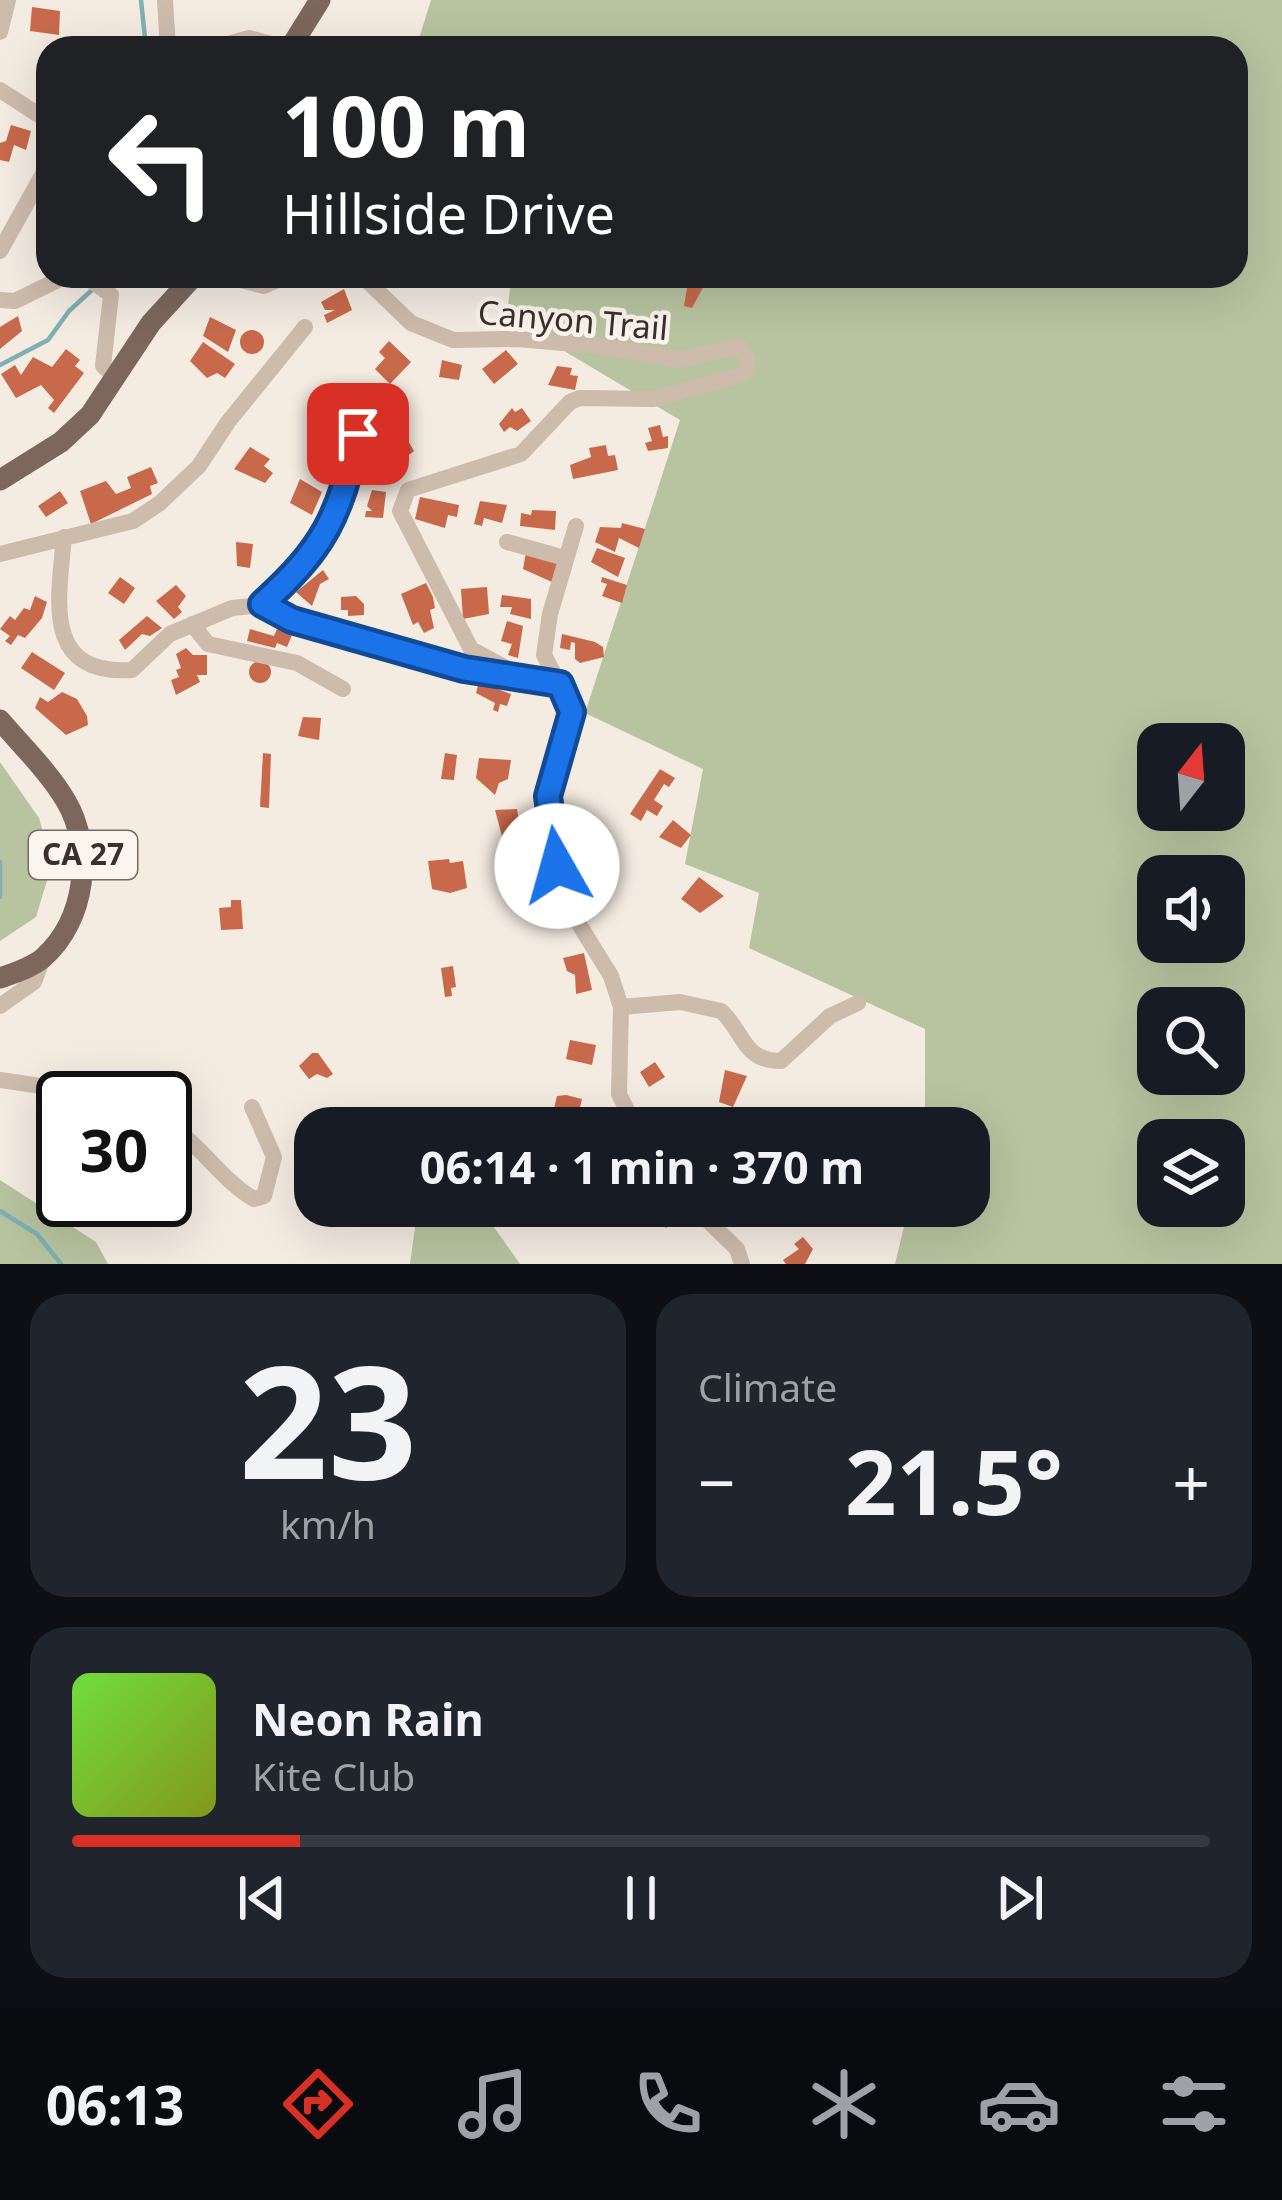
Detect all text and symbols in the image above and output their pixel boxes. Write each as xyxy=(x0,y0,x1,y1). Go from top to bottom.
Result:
text: 100 m xyxy=(282,67,530,182)
icon: left xyxy=(84,84,240,240)
text: Hillside Drive xyxy=(282,176,615,250)
street label: Canyon Trail xyxy=(476,289,670,350)
pin xyxy=(307,383,409,485)
icon: arrive xyxy=(325,401,391,467)
north arrow xyxy=(1137,723,1245,831)
map controls xyxy=(1137,723,1245,1227)
position arrow xyxy=(494,803,620,929)
road number: CA 27 xyxy=(29,831,137,879)
button: sound xyxy=(1137,855,1245,963)
button: search xyxy=(1137,987,1245,1095)
speed limit sign: 30 xyxy=(36,1071,192,1227)
button: layers xyxy=(1137,1119,1245,1227)
text: 06:14 · 1 min · 370 m xyxy=(420,1136,864,1197)
text: 23 xyxy=(239,1312,417,1525)
text: Climate xyxy=(698,1360,837,1413)
text: 21.5° xyxy=(845,1419,1063,1541)
text: − xyxy=(698,1436,736,1526)
text: + xyxy=(1172,1436,1210,1526)
text: km/h xyxy=(280,1497,376,1550)
text: Neon Rain xyxy=(252,1688,484,1749)
text: Kite Club xyxy=(252,1749,415,1802)
icon: previous xyxy=(229,1865,295,1931)
icon: pause xyxy=(608,1865,674,1931)
icon: next xyxy=(987,1865,1053,1931)
icon: directions xyxy=(276,2062,360,2146)
icon: music xyxy=(451,2062,535,2146)
icon: phone xyxy=(626,2062,710,2146)
icon: climate xyxy=(802,2062,886,2146)
icon: car xyxy=(977,2062,1061,2146)
icon: filters xyxy=(1152,2062,1236,2146)
text: 06:13 xyxy=(46,2067,184,2141)

